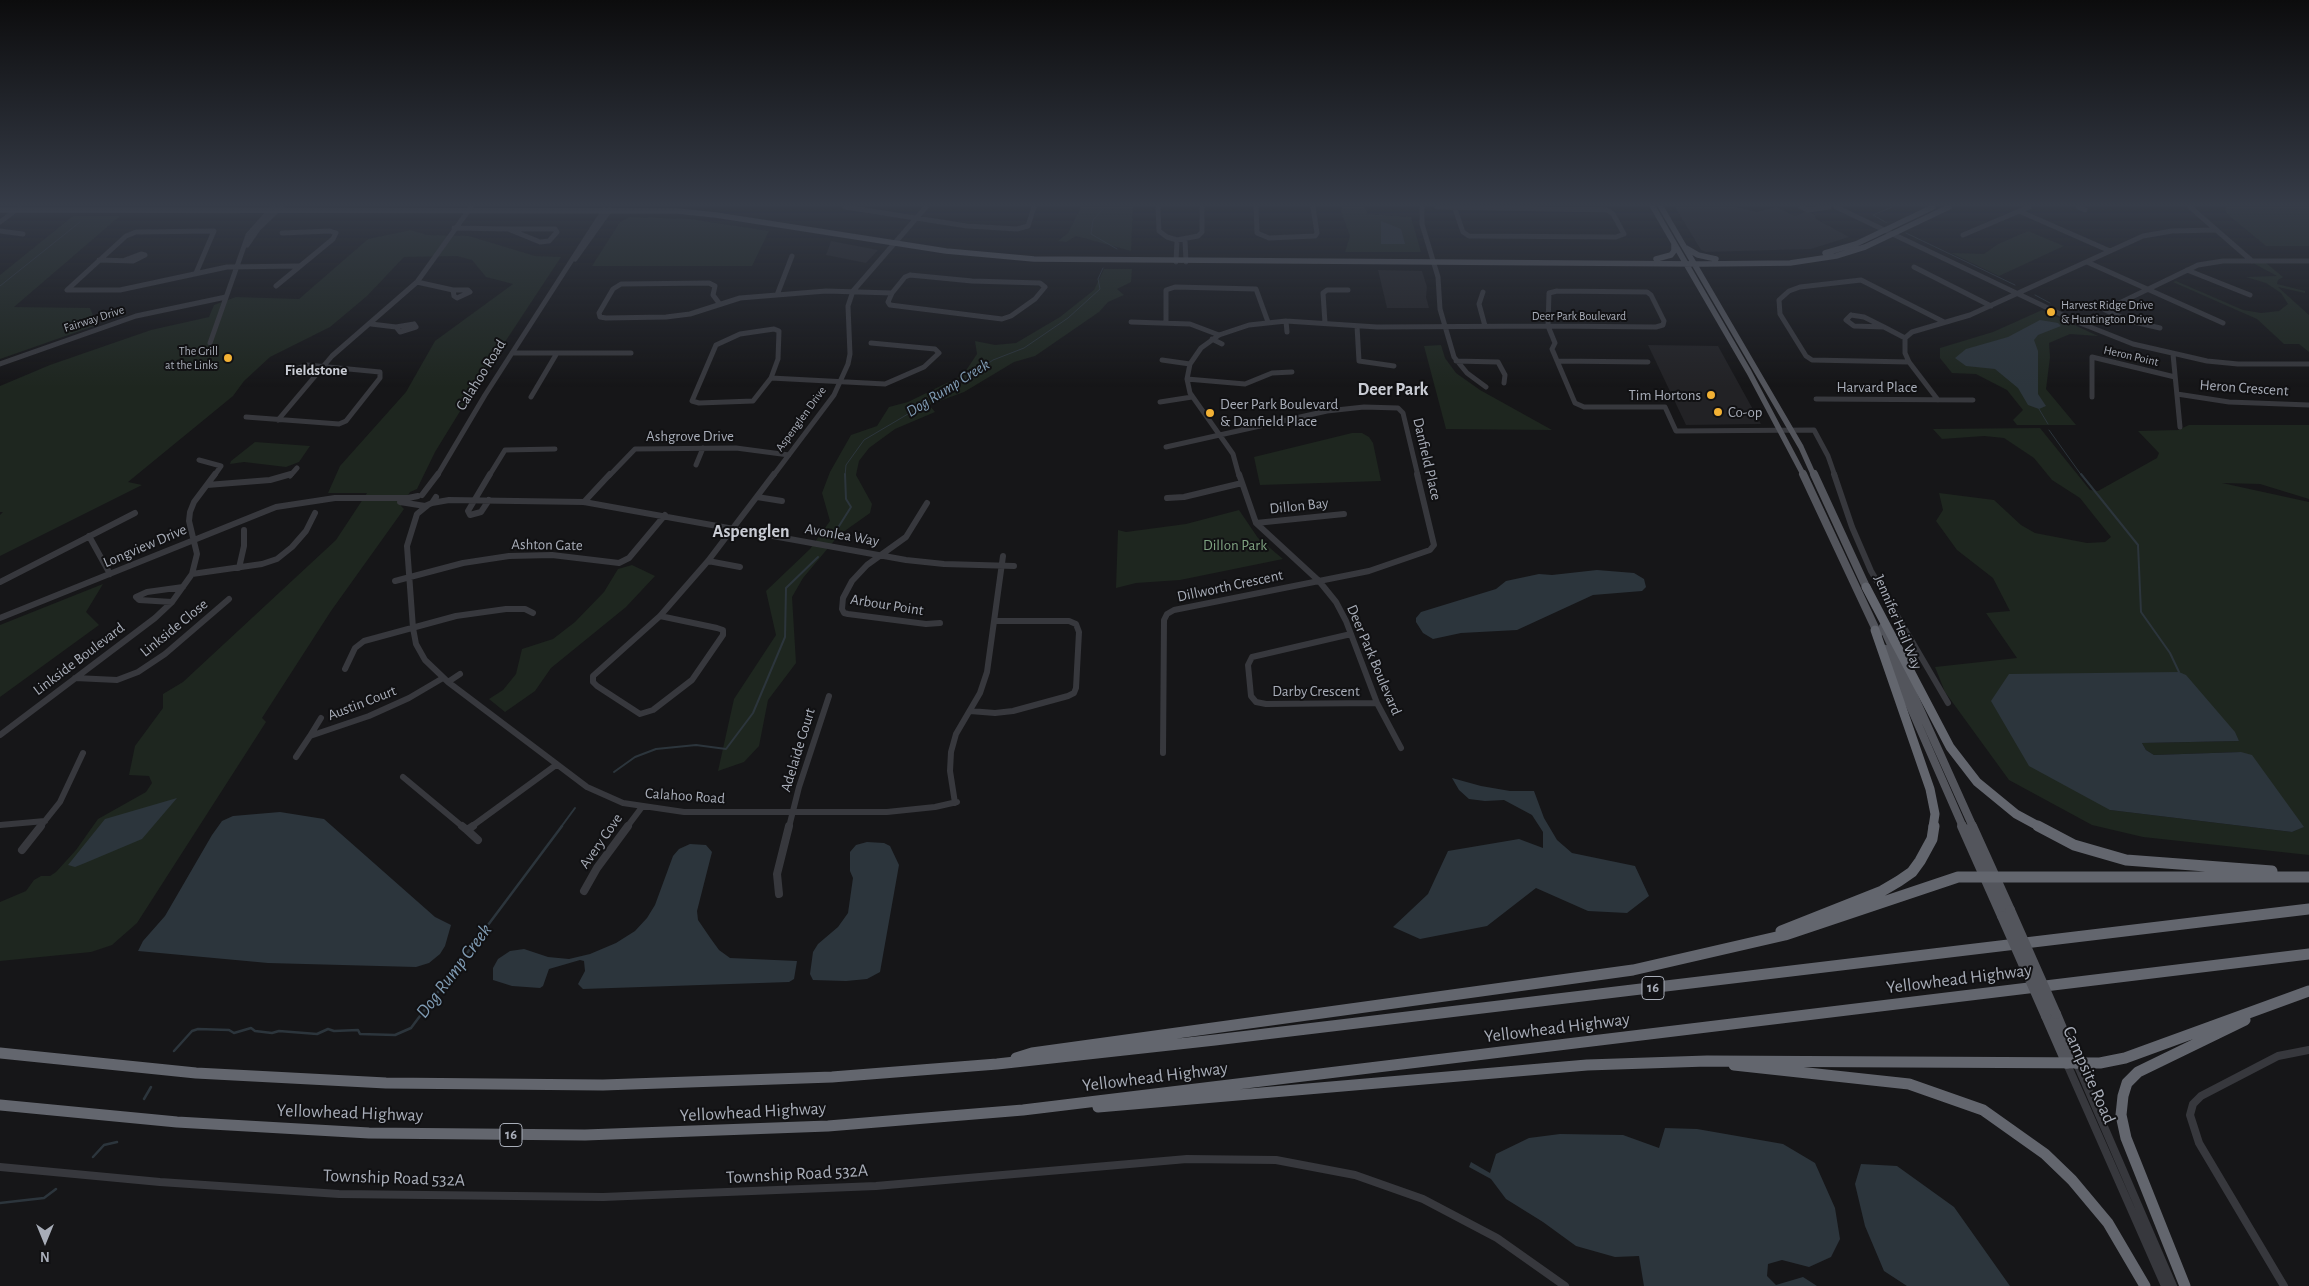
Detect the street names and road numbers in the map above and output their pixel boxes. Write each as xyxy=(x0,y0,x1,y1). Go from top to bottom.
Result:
street label: Fairway Drive xyxy=(62,302,126,336)
street label: Deer Park Boulevard xyxy=(1532,309,1626,323)
street label: Calahoo Road xyxy=(452,336,510,414)
street label: Heron Point xyxy=(2102,343,2160,369)
street label: Heron Crescent xyxy=(2199,376,2289,400)
street label: Harvard Place xyxy=(1837,378,1917,396)
street label: Aspenglen Drive xyxy=(773,384,829,454)
street label: Danfield Place xyxy=(1409,416,1445,502)
street label: Ashgrove Drive xyxy=(646,427,734,445)
street label: Dillon Bay xyxy=(1269,494,1329,518)
street label: Longview Drive xyxy=(101,520,189,572)
street label: Avonlea Way xyxy=(803,520,881,550)
street label: Ashton Gate xyxy=(511,535,583,555)
street label: Dillworth Crescent xyxy=(1175,566,1285,606)
street label: Jennifer Heil Way xyxy=(1870,572,1926,672)
street label: Arbour Point xyxy=(849,590,925,620)
street label: Linkside Close xyxy=(136,595,212,661)
street label: Deer Park Boulevard xyxy=(1343,602,1405,718)
street label: Linkside Boulevard xyxy=(30,619,128,699)
street label: Austin Court xyxy=(325,682,399,724)
street label: Darby Crescent xyxy=(1272,682,1360,700)
street label: Adelaide Court xyxy=(777,706,819,794)
street label: Calahoo Road xyxy=(644,784,726,808)
street label: Avery Cove xyxy=(576,810,626,872)
street label: Yellowhead Highway xyxy=(1885,959,2033,999)
road number: 16 xyxy=(1642,976,1664,1000)
street label: Yellowhead Highway xyxy=(1483,1008,1631,1048)
street label: Campsite Road xyxy=(2058,1023,2120,1127)
street label: Yellowhead Highway xyxy=(1081,1057,1229,1097)
street label: Yellowhead Highway xyxy=(679,1097,827,1127)
street label: Yellowhead Highway xyxy=(276,1100,424,1126)
road number: 16 xyxy=(500,1124,522,1146)
street label: Township Road 532A xyxy=(725,1159,869,1189)
street label: Township Road 532A xyxy=(322,1165,466,1191)

